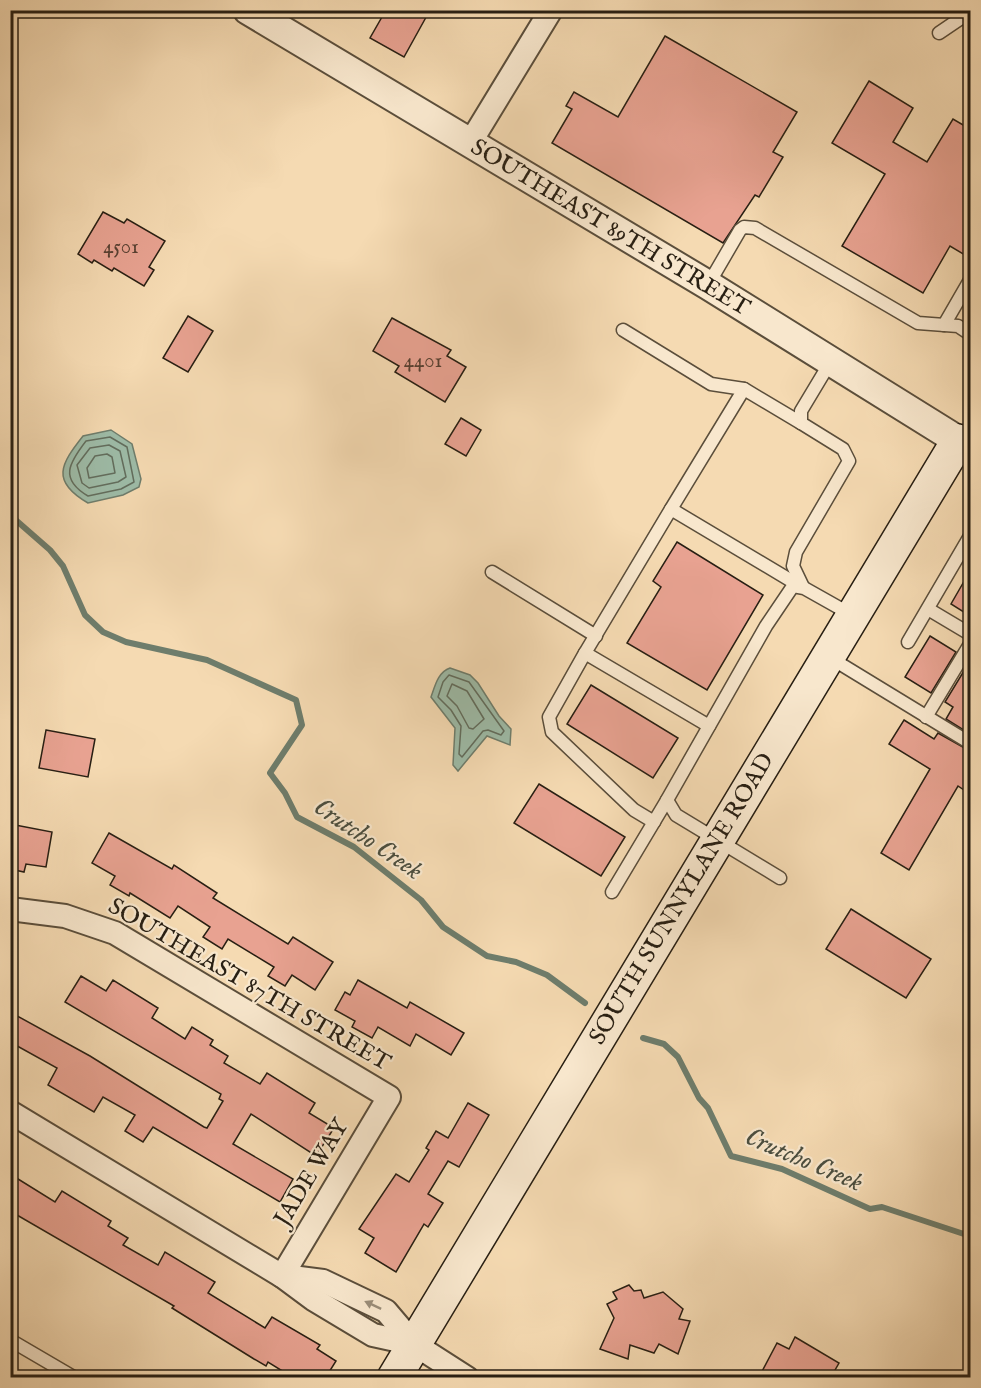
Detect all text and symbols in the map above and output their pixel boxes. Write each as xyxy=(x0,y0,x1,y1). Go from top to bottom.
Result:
street label: SOUTHEAST 89TH STREET xyxy=(465,132,756,324)
house number: 4501 xyxy=(103,234,139,261)
house number: 4401 xyxy=(404,348,442,375)
street label: SOUTH SUNNYLANE ROAD xyxy=(582,747,782,1051)
water label: Crutcho Creek xyxy=(307,791,429,888)
street label: SOUTHEAST 87TH STREET xyxy=(102,891,396,1079)
street label: JADE WAY xyxy=(266,1112,357,1235)
water label: Crutcho Creek xyxy=(740,1121,868,1200)
one-way arrow xyxy=(364,1300,381,1309)

